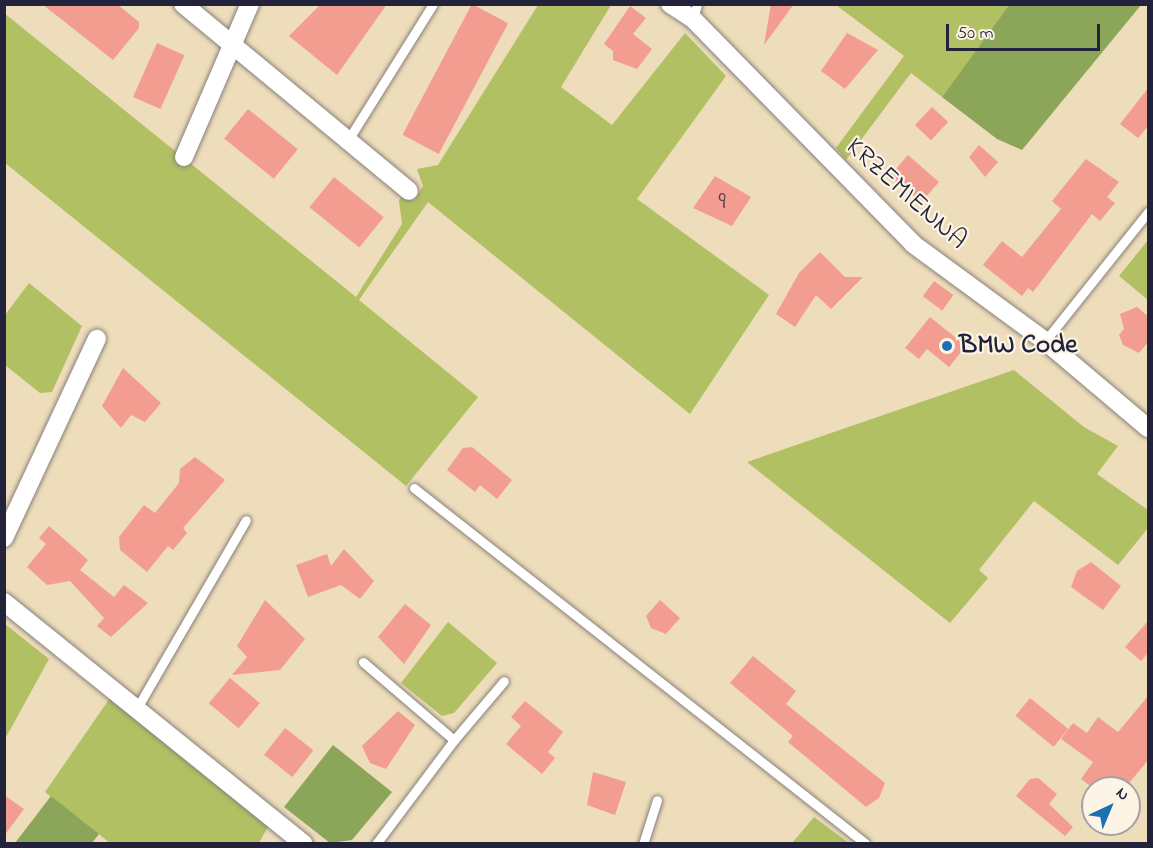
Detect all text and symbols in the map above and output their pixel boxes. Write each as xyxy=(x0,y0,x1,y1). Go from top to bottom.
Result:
scale bar xyxy=(949,12,1104,50)
text: 50 m xyxy=(957,21,994,47)
street label: KRZEMIENNA xyxy=(839,131,973,257)
house number: 9 xyxy=(718,189,726,217)
place label: BMW Code xyxy=(959,330,1077,362)
marker: BMW Code xyxy=(940,339,954,353)
north arrow xyxy=(1081,776,1141,836)
text: N xyxy=(1110,782,1134,807)

